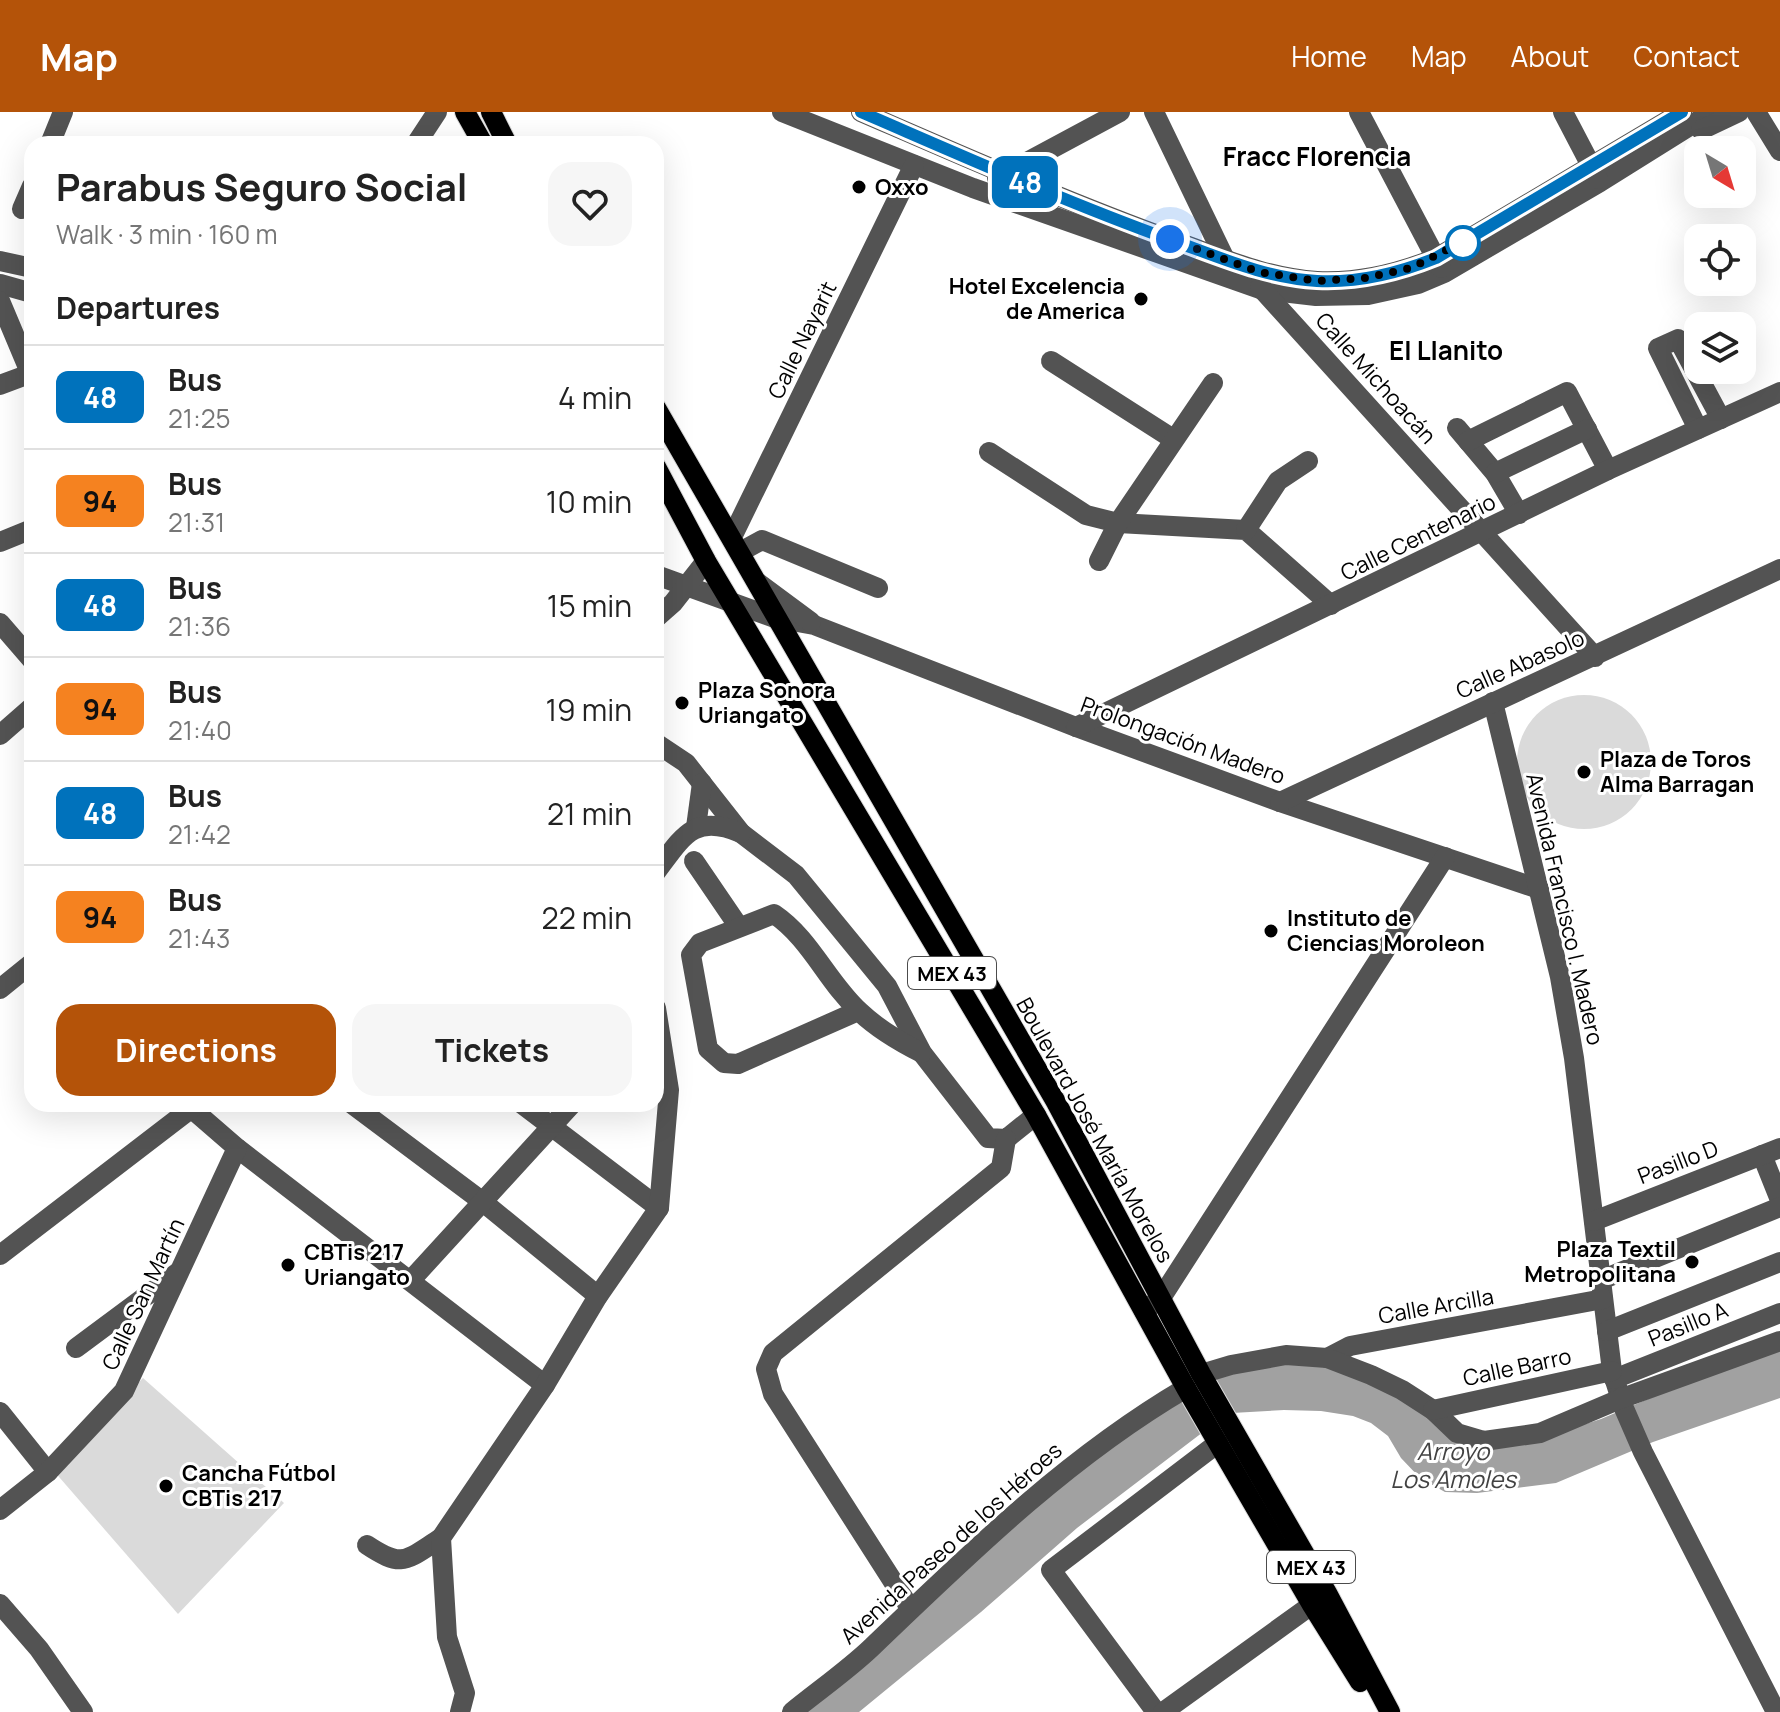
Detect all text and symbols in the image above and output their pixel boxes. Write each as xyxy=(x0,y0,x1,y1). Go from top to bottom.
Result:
text: Map xyxy=(40,30,118,82)
text: Home xyxy=(1291,37,1367,75)
text: Map xyxy=(1411,37,1467,75)
text: About xyxy=(1511,37,1589,75)
text: Contact xyxy=(1633,37,1740,75)
north arrow xyxy=(1684,136,1756,208)
map controls xyxy=(1684,136,1756,384)
district label: Fracc Florencia xyxy=(1223,138,1411,174)
line badge: 48 xyxy=(989,156,1061,208)
text: Parabus Seguro Social xyxy=(56,160,467,212)
button: heart xyxy=(548,162,632,246)
text: 48 xyxy=(1008,163,1042,201)
place label: Oxxo xyxy=(875,172,929,202)
marker: Oxxo xyxy=(850,178,868,196)
text: Walk · 3 min · 160 m xyxy=(56,216,278,252)
your location xyxy=(1150,219,1190,259)
button: locate xyxy=(1684,224,1756,296)
unlabelled marker xyxy=(1446,226,1480,260)
place label: Hotel Excelencia de America xyxy=(949,271,1125,326)
street label: Calle Nayarit xyxy=(761,276,843,404)
text: Departures xyxy=(56,287,220,328)
marker: Hotel Excelencia de America xyxy=(1132,290,1150,308)
street label: Calle Michoacán xyxy=(1309,306,1443,450)
button: layers xyxy=(1684,312,1756,384)
district label: El Llanito xyxy=(1389,332,1503,368)
text: Bus xyxy=(168,359,222,400)
text: 4 min xyxy=(558,377,632,418)
text: 48 xyxy=(83,378,117,416)
text: 21:25 xyxy=(168,400,231,436)
text: Bus xyxy=(168,463,222,504)
text: 10 min xyxy=(546,481,632,522)
text: 94 xyxy=(83,482,117,520)
street label: Calle Centenario xyxy=(1335,486,1501,588)
text: 21:31 xyxy=(168,504,225,540)
text: Bus xyxy=(168,567,222,608)
text: 15 min xyxy=(547,585,632,626)
text: 48 xyxy=(83,586,117,624)
text: 21:36 xyxy=(168,608,231,644)
street label: Calle Abasolo xyxy=(1451,622,1589,706)
text: Bus xyxy=(168,671,222,712)
place label: Plaza Sonora Uriangato xyxy=(698,675,835,730)
text: 19 min xyxy=(545,689,632,730)
street label: Prolongación Madero xyxy=(1077,689,1289,791)
text: 94 xyxy=(83,690,117,728)
marker: Plaza Sonora Uriangato xyxy=(673,694,691,712)
text: 21:40 xyxy=(168,712,232,748)
place label: Plaza de Toros Alma Barragan xyxy=(1600,744,1754,799)
marker: Plaza de Toros Alma Barragan xyxy=(1575,763,1593,781)
street label: Avenida Francisco I. Madero xyxy=(1519,770,1611,1048)
text: Bus xyxy=(168,775,222,816)
text: 21 min xyxy=(547,793,632,834)
text: 48 xyxy=(83,794,117,832)
text: 21:42 xyxy=(168,816,231,852)
text: Bus xyxy=(168,879,222,920)
text: 22 min xyxy=(542,897,632,938)
text: 94 xyxy=(83,898,117,936)
place label: Instituto de Ciencias Moroleon xyxy=(1287,903,1485,958)
text: 21:43 xyxy=(168,920,230,956)
marker: Instituto de Ciencias Moroleon xyxy=(1262,922,1280,940)
road number: MEX 43 xyxy=(908,957,996,989)
street label: Boulevard José María Morelos xyxy=(1009,992,1181,1268)
button: Directions xyxy=(56,1004,336,1096)
button: Tickets xyxy=(352,1004,632,1096)
street label: Pasillo D xyxy=(1633,1133,1723,1191)
street label: Calle San Martín xyxy=(95,1213,191,1375)
place label: Plaza Textil Metropolitana xyxy=(1524,1234,1676,1289)
place label: CBTis 217 Uriangato xyxy=(304,1237,410,1292)
marker: Plaza Textil Metropolitana xyxy=(1683,1253,1701,1271)
marker: CBTis 217 Uriangato xyxy=(279,1256,297,1274)
street label: Calle Arcilla xyxy=(1376,1281,1496,1331)
street label: Pasillo A xyxy=(1644,1294,1732,1354)
street label: Calle Barro xyxy=(1460,1341,1574,1393)
water label: Arroyo Los Amoles xyxy=(1390,1434,1518,1495)
street label: Avenida Paseo de los Héroes xyxy=(834,1435,1068,1651)
place label: Cancha Fútbol CBTis 217 xyxy=(182,1458,336,1513)
marker: Cancha Fútbol CBTis 217 xyxy=(157,1477,175,1495)
road number: MEX 43 xyxy=(1267,1551,1355,1583)

